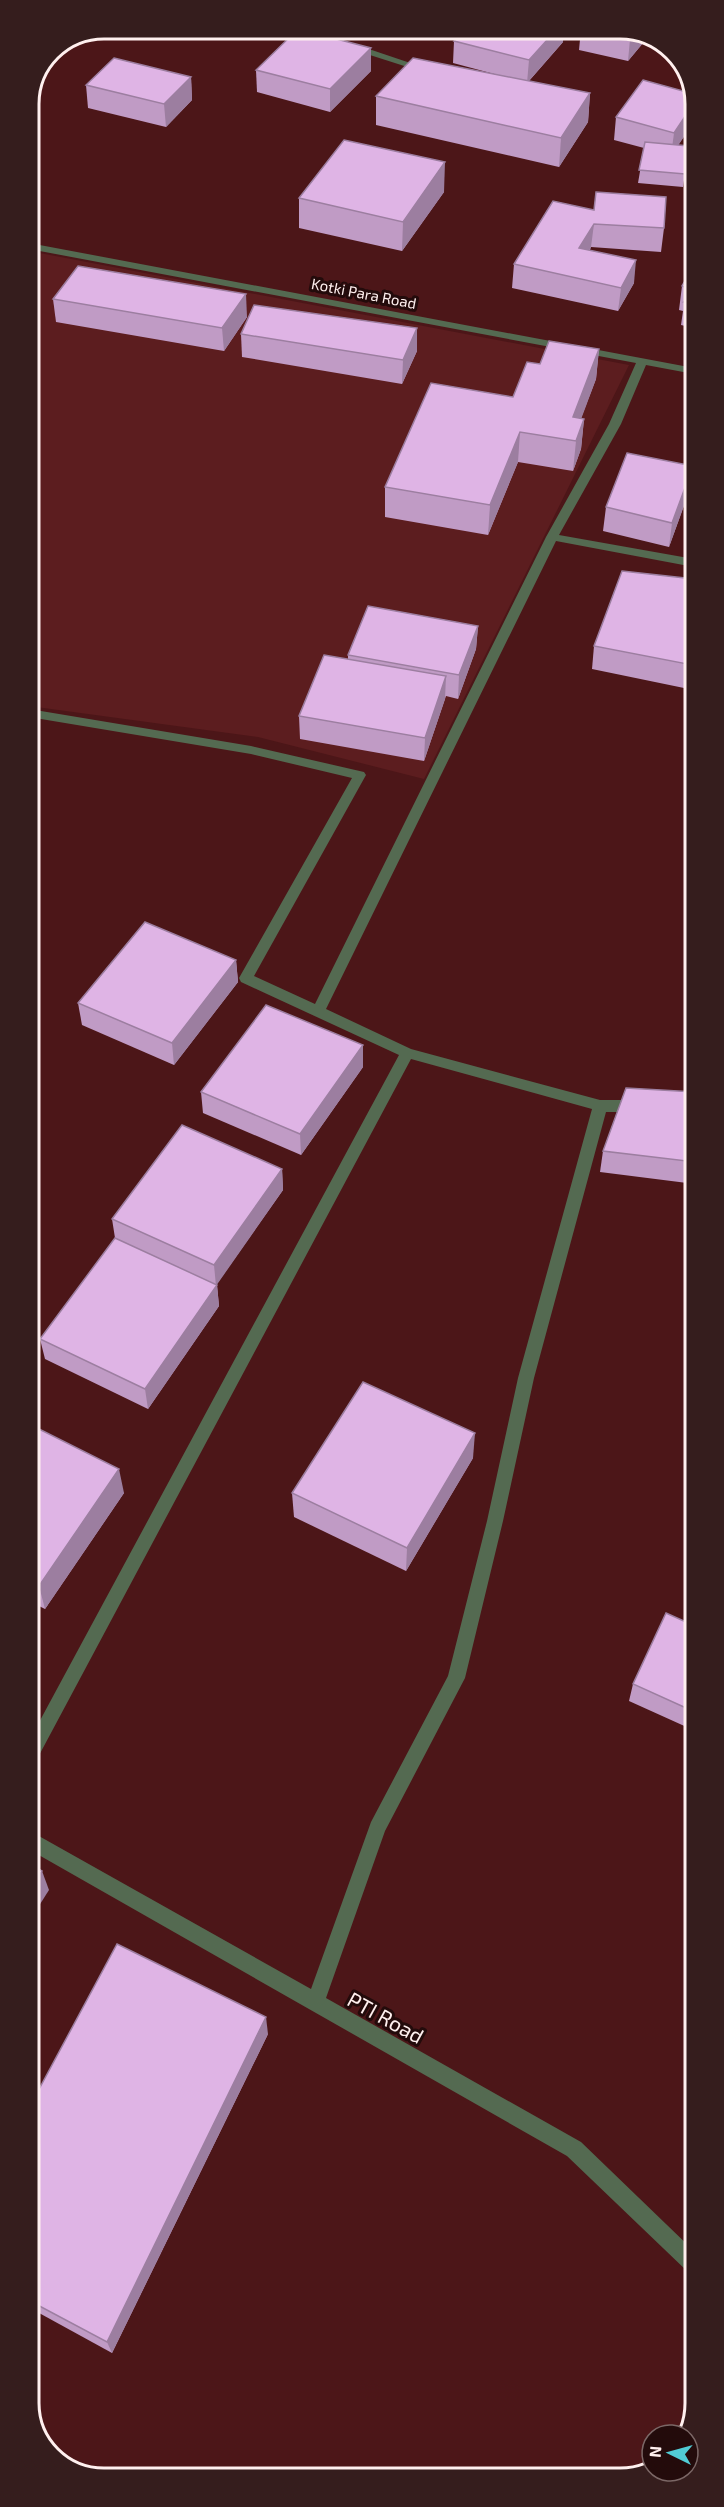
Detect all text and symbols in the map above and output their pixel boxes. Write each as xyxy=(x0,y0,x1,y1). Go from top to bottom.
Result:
street label: Kotki Para Road xyxy=(310,274,418,312)
street label: PTI Road xyxy=(344,1986,428,2048)
north arrow xyxy=(640,2423,700,2483)
text: N xyxy=(645,2445,665,2458)

